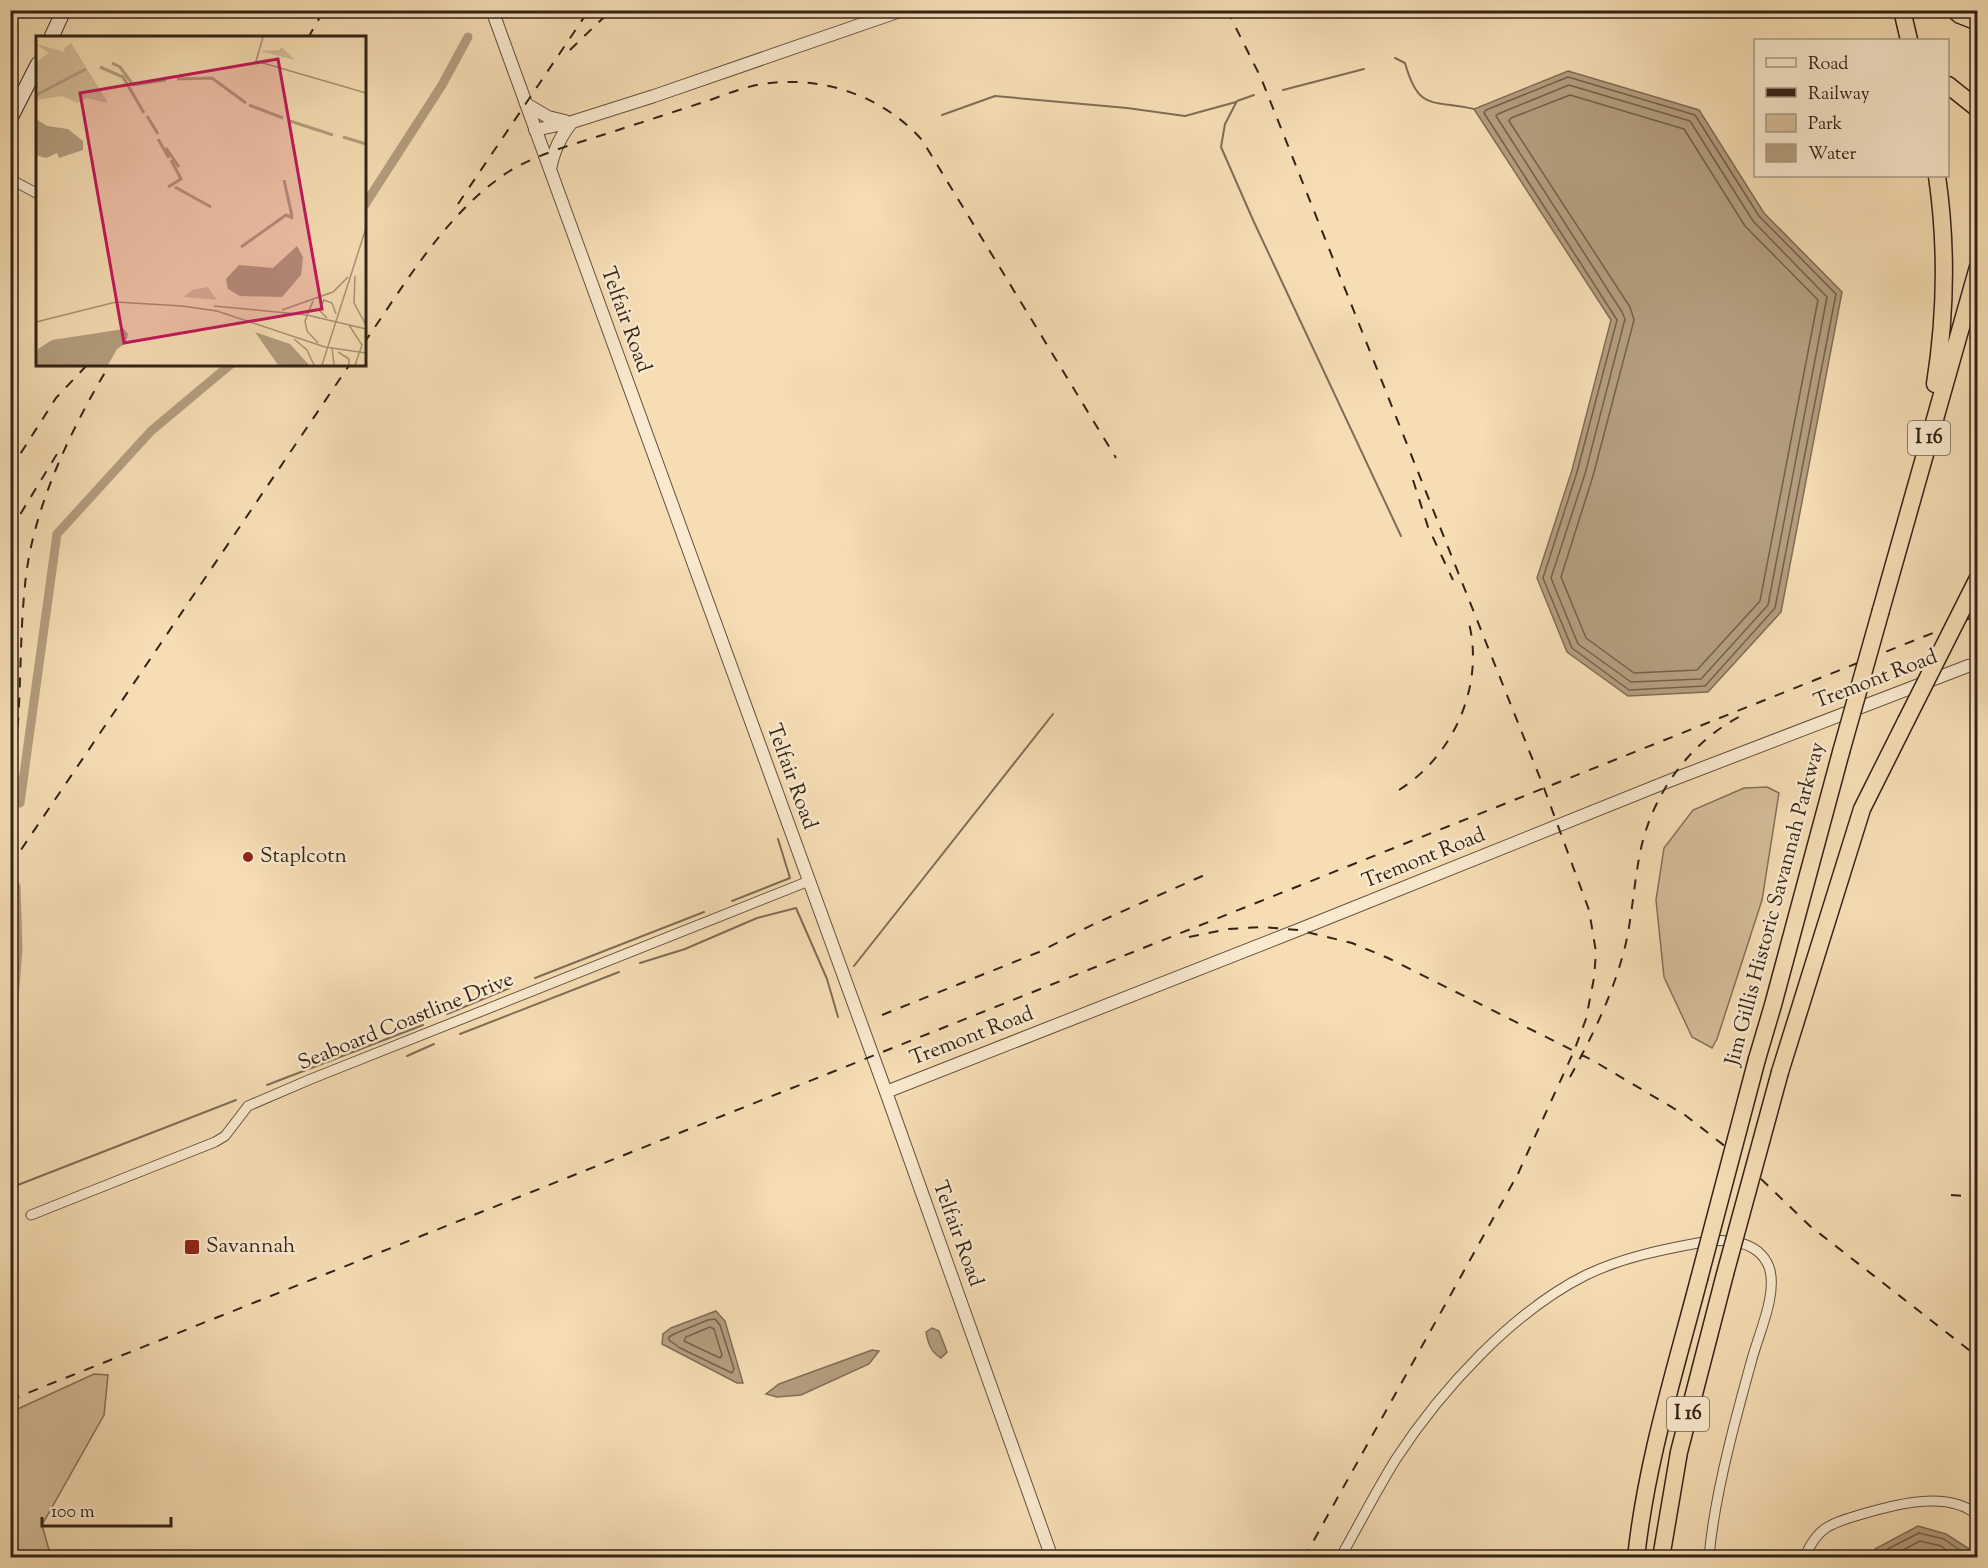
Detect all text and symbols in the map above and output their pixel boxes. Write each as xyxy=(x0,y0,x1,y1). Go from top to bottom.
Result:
inset map xyxy=(36,36,366,366)
legend xyxy=(1754,39,1949,177)
text: Road xyxy=(1808,52,1848,78)
text: Railway xyxy=(1808,82,1870,108)
text: Park xyxy=(1808,112,1843,138)
text: Water xyxy=(1808,142,1857,168)
street label: Telfair Road xyxy=(592,263,658,377)
road number: I 16 xyxy=(1908,421,1950,455)
street label: Tremont Road xyxy=(1810,643,1942,717)
street label: Telfair Road xyxy=(758,720,824,834)
street label: Jim Gillis Historic Savannah Parkway xyxy=(1718,738,1834,1070)
street label: Tremont Road xyxy=(1358,821,1490,897)
place label: Staplcotn xyxy=(260,842,347,872)
marker: Staplcotn xyxy=(241,850,255,864)
street label: Seaboard Coastline Drive xyxy=(294,965,518,1079)
street label: Tremont Road xyxy=(906,1000,1038,1074)
street label: Telfair Road xyxy=(924,1177,990,1291)
place label: Savannah xyxy=(206,1232,295,1262)
marker: Savannah xyxy=(183,1238,201,1256)
road number: I 16 xyxy=(1667,1397,1709,1431)
scale bar xyxy=(42,1490,171,1528)
text: 100 m xyxy=(51,1500,95,1526)

